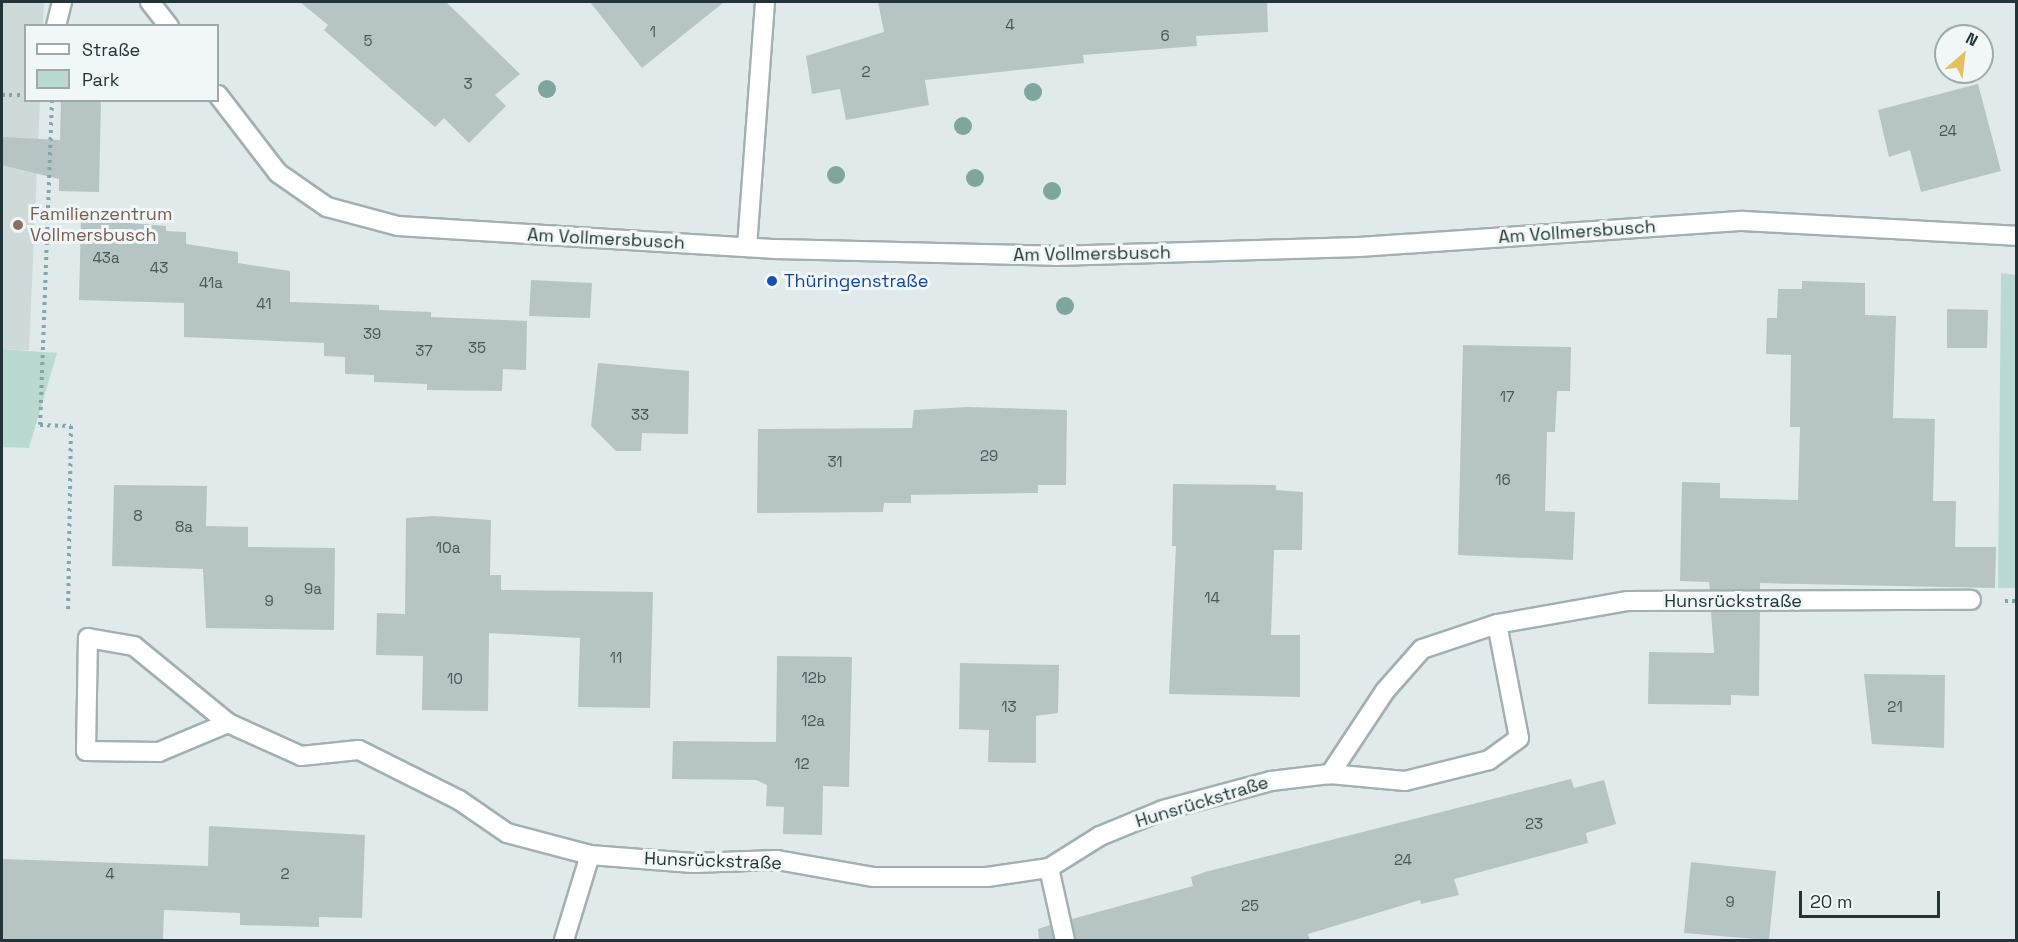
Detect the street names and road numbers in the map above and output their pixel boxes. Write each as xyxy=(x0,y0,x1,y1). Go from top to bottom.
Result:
street label: Am Vollmersbusch xyxy=(1497,216,1657,248)
street label: Am Vollmersbusch xyxy=(527,224,685,254)
street label: Am Vollmersbusch xyxy=(1013,242,1171,266)
street label: Hunsrückstraße xyxy=(1664,590,1802,612)
street label: Hunsrückstraße xyxy=(1133,772,1271,832)
street label: Hunsrückstraße xyxy=(644,848,782,874)

